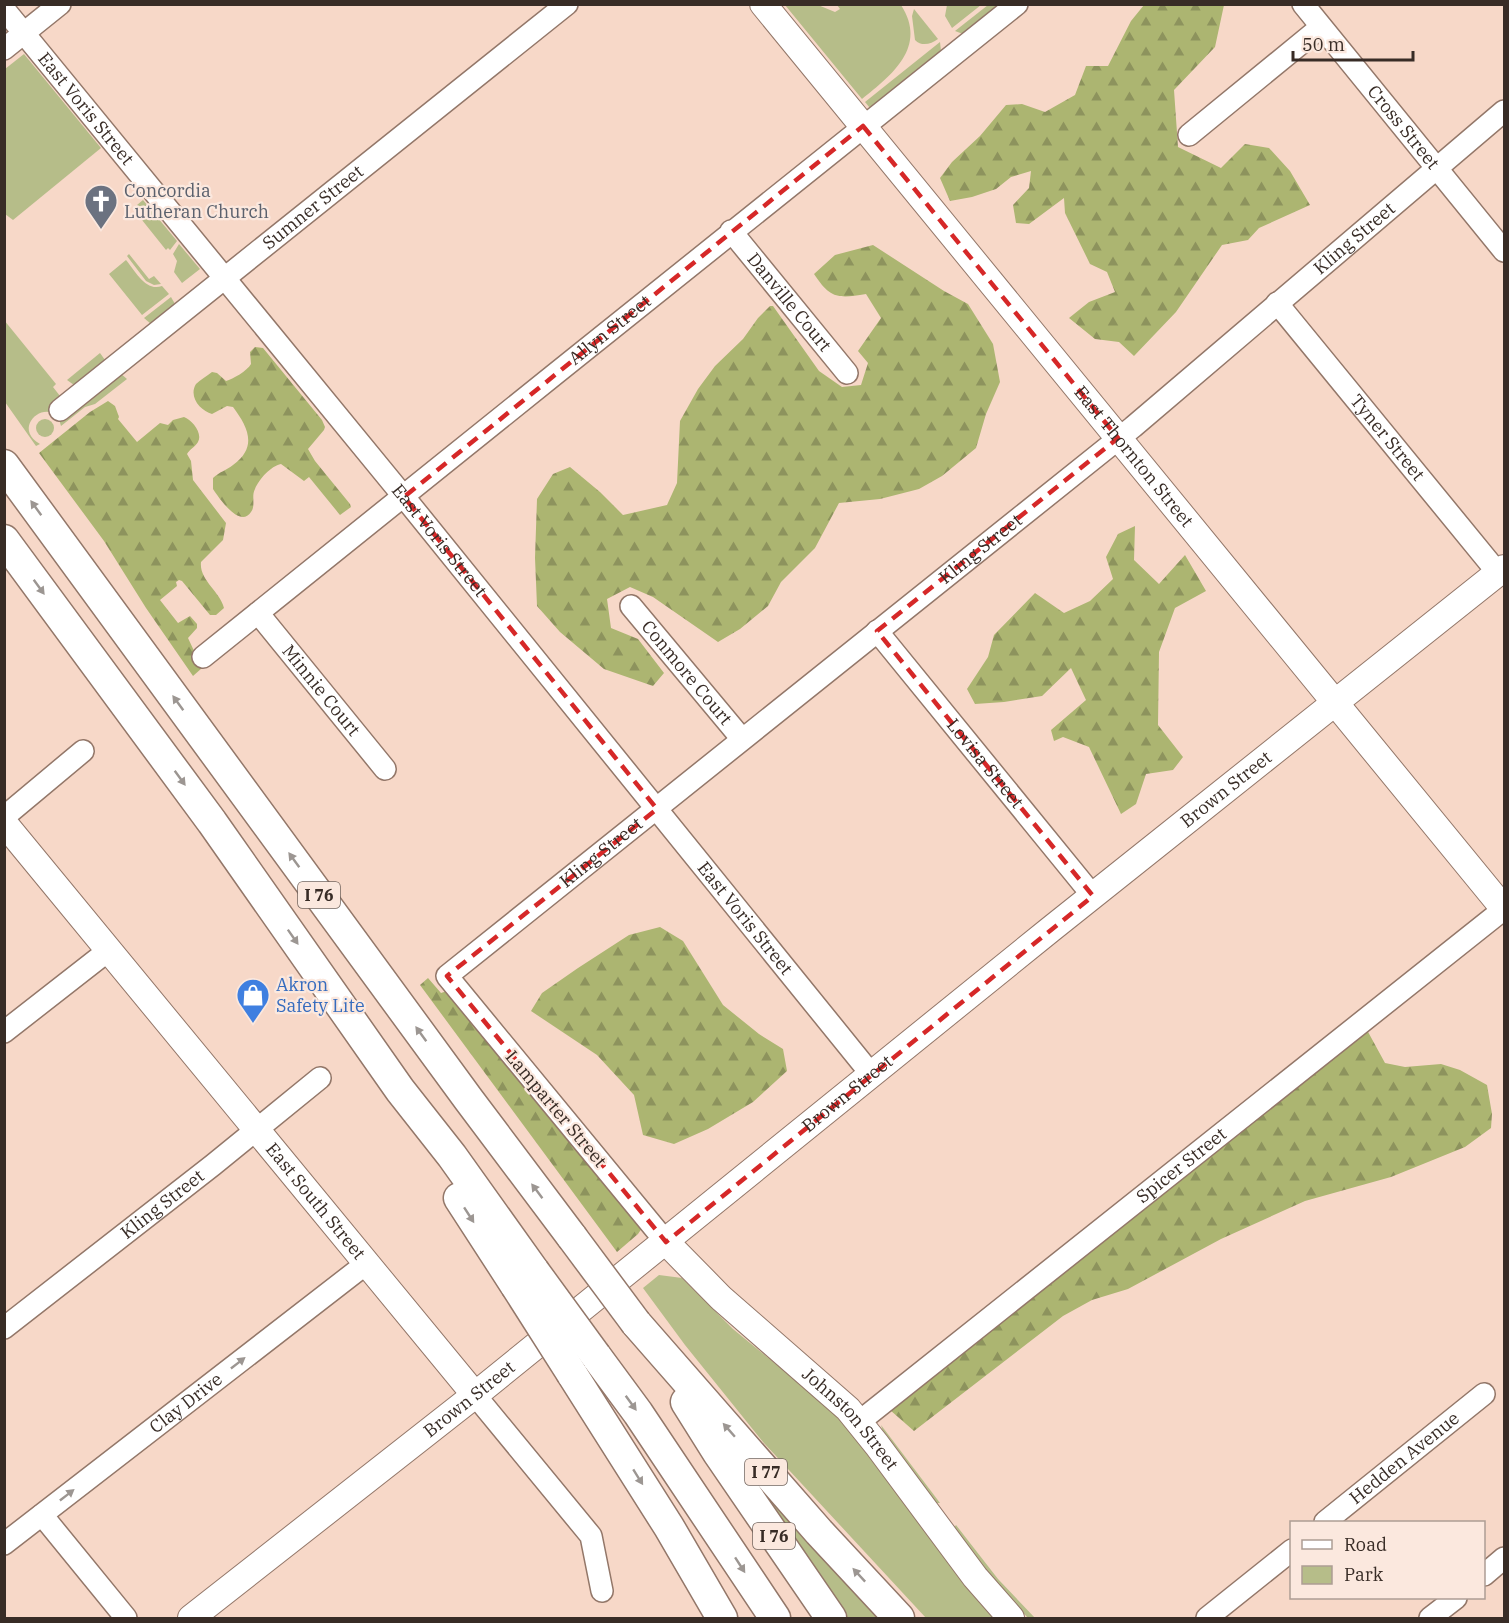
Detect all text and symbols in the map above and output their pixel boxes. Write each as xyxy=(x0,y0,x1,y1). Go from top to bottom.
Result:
scale bar xyxy=(1293,24,1413,62)
text: 50 m xyxy=(1302,33,1345,56)
street label: East Voris Street xyxy=(33,47,139,169)
street label: Cross Street xyxy=(1363,80,1445,174)
street label: Sumner Street xyxy=(257,160,368,254)
place label: Concordia Lutheran Church xyxy=(124,179,269,223)
church icon: Concordia Lutheran Church xyxy=(83,183,119,230)
street label: Kling Street xyxy=(1309,197,1400,279)
street label: Danville Court xyxy=(742,248,837,356)
street label: Allyn Street xyxy=(564,290,655,370)
street label: East Thornton Street xyxy=(1069,381,1199,532)
street label: Tyner Street xyxy=(1345,389,1430,485)
street label: East Voris Street xyxy=(387,479,492,601)
one-way arrow xyxy=(30,501,42,517)
street label: Kling Street xyxy=(934,508,1026,589)
one-way arrow xyxy=(33,579,45,595)
street label: Conmore Court xyxy=(637,615,738,730)
street label: Minnie Court xyxy=(277,640,366,741)
one-way arrow xyxy=(172,695,184,711)
street label: Lovisa Street xyxy=(942,714,1029,813)
street label: Brown Street xyxy=(1176,746,1276,832)
one-way arrow xyxy=(174,770,186,786)
street label: Kling Street xyxy=(555,812,647,892)
one-way arrow xyxy=(288,852,300,867)
street label: East Voris Street xyxy=(693,857,798,979)
road number: I 76 xyxy=(298,882,340,908)
one-way arrow xyxy=(287,929,299,945)
place label: Akron Safety Lite xyxy=(276,973,365,1017)
shop icon: Akron Safety Lite xyxy=(235,977,271,1024)
one-way arrow xyxy=(415,1026,427,1042)
street label: Lamparter Street xyxy=(501,1046,612,1172)
street label: Brown Street xyxy=(797,1050,897,1137)
street label: Spicer Street xyxy=(1131,1122,1231,1208)
street label: East South Street xyxy=(261,1138,371,1264)
street label: Kling Street xyxy=(116,1164,209,1244)
one-way arrow xyxy=(532,1183,544,1198)
one-way arrow xyxy=(464,1206,475,1223)
street label: Brown Street xyxy=(419,1355,519,1442)
one-way arrow xyxy=(230,1357,246,1369)
street label: Johnston Street xyxy=(798,1362,904,1475)
street label: Clay Drive xyxy=(145,1367,227,1438)
one-way arrow xyxy=(625,1395,637,1411)
street label: Hedden Avenue xyxy=(1345,1406,1464,1509)
one-way arrow xyxy=(723,1423,736,1438)
road number: I 77 xyxy=(745,1459,787,1485)
one-way arrow xyxy=(632,1469,643,1485)
one-way arrow xyxy=(60,1490,75,1502)
legend xyxy=(1290,1521,1485,1599)
road number: I 76 xyxy=(753,1523,795,1549)
text: Road xyxy=(1344,1533,1387,1556)
one-way arrow xyxy=(734,1556,746,1572)
text: Park xyxy=(1344,1563,1384,1586)
one-way arrow xyxy=(852,1568,866,1583)

